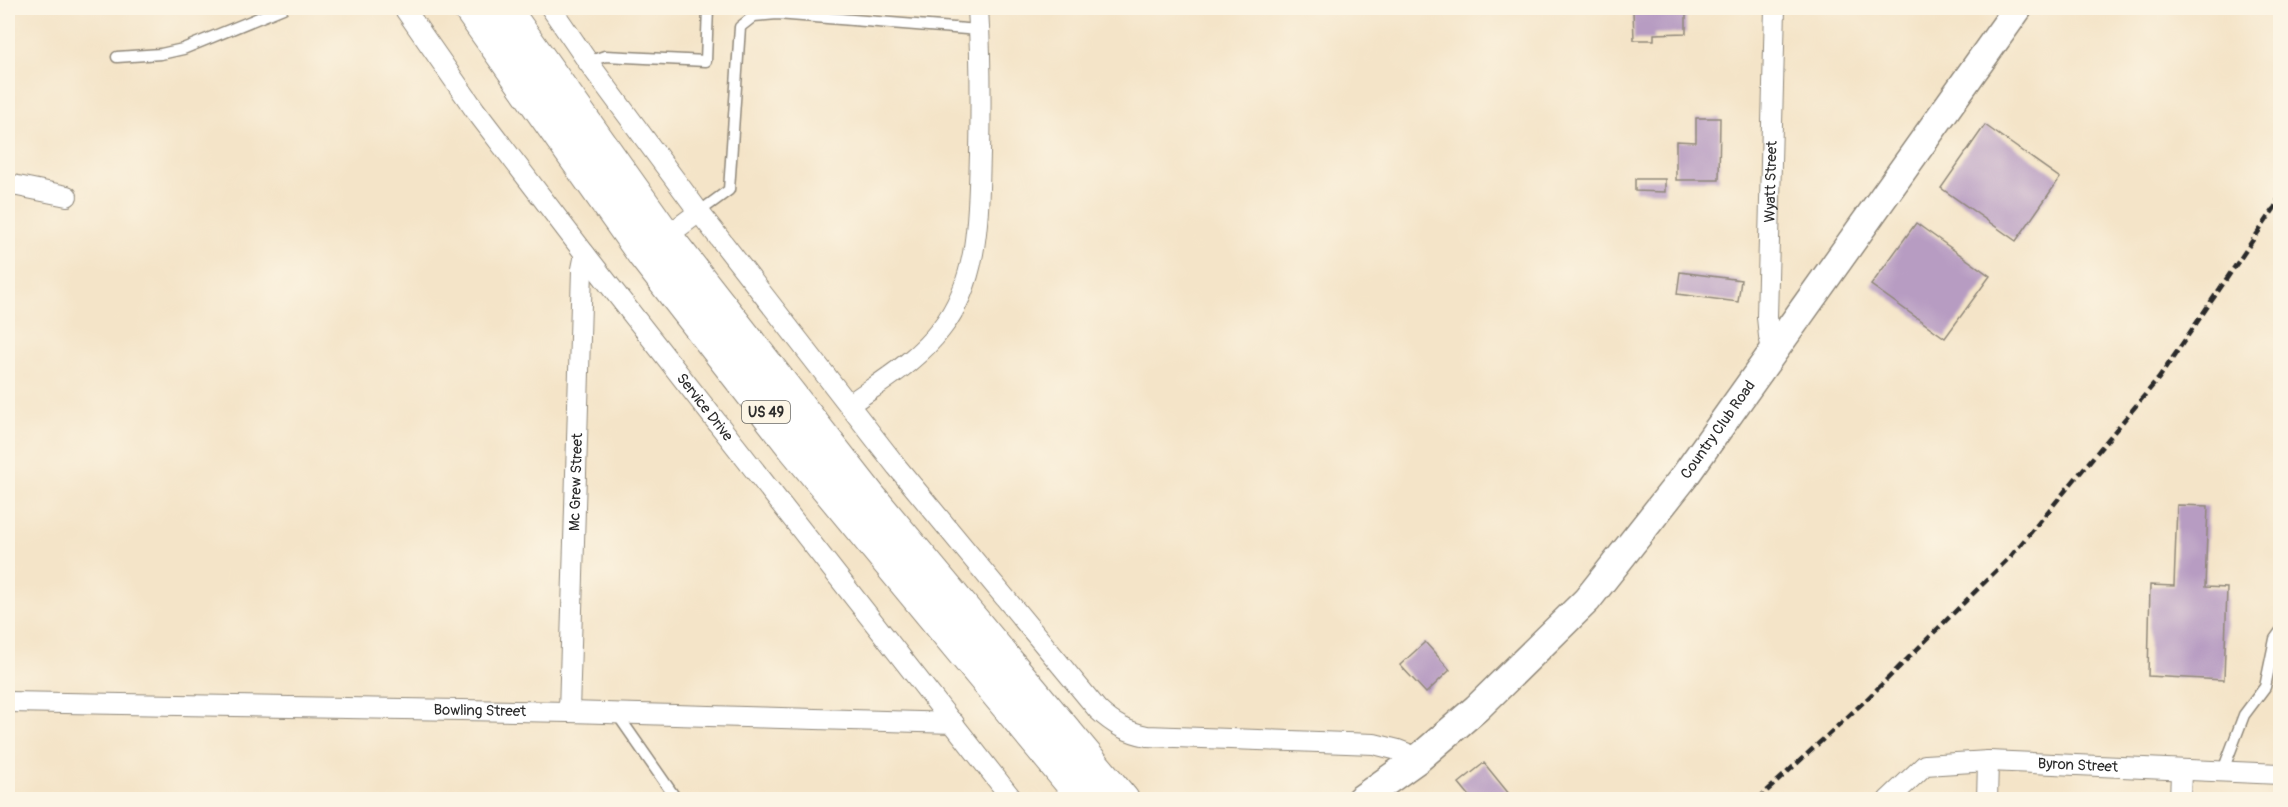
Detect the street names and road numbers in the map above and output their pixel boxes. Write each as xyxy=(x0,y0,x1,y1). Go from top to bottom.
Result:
street label: Wyatt Street xyxy=(1760,140,1781,223)
street label: Service Drive xyxy=(672,369,738,445)
street label: Country Club Road xyxy=(1676,377,1759,483)
road number: US 49 xyxy=(742,401,790,423)
street label: Mc Grew Street xyxy=(565,432,587,531)
street label: Bowling Street xyxy=(433,700,527,721)
street label: Byron Street xyxy=(2037,754,2119,776)

